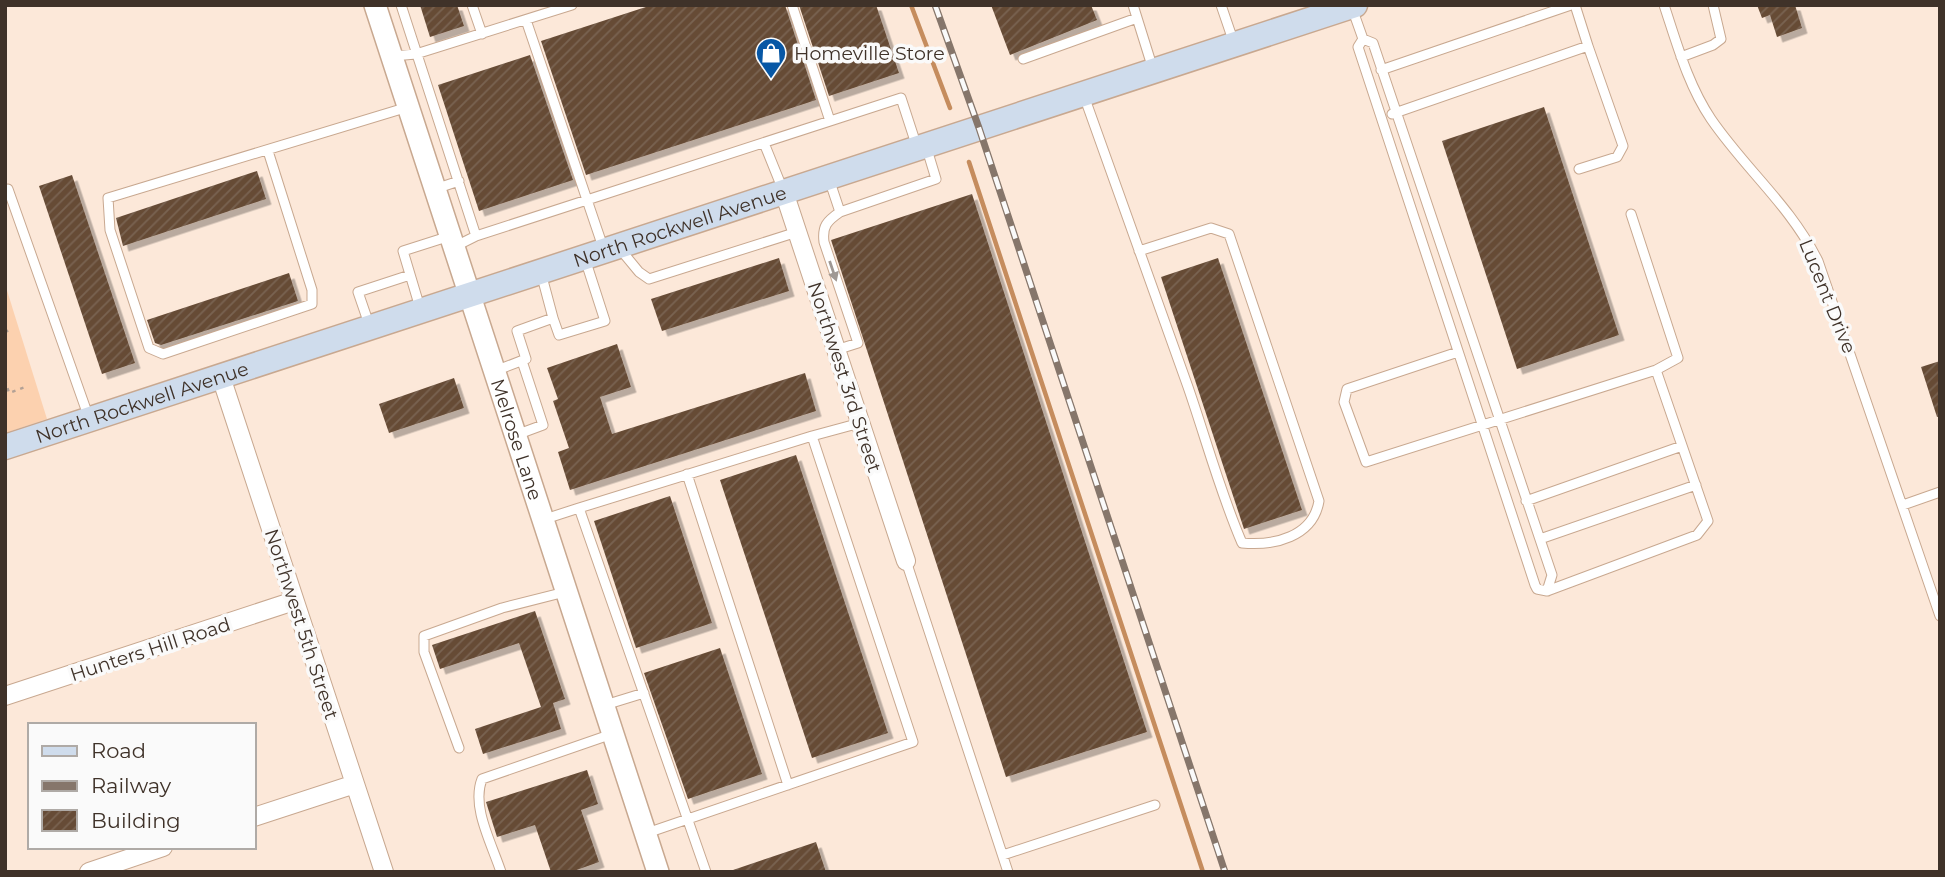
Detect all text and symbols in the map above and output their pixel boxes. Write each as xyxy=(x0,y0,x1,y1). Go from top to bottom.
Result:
shop icon: Homeville Store xyxy=(754,36,788,80)
place label: Homeville Store xyxy=(794,42,945,65)
street label: North Rockwell Avenue xyxy=(570,181,789,272)
street label: Lucent Drive xyxy=(1794,236,1861,357)
one-way arrow xyxy=(828,261,839,282)
street label: Northwest 3rd Street xyxy=(803,279,886,476)
street label: North Rockwell Avenue xyxy=(33,357,251,448)
street label: Melrose Lane xyxy=(486,376,547,503)
street label: Northwest 5th Street xyxy=(260,526,343,723)
street label: Hunters Hill Road xyxy=(67,613,233,686)
legend xyxy=(28,723,256,849)
text: Road xyxy=(91,738,146,763)
text: Railway xyxy=(91,773,172,798)
text: Building xyxy=(91,808,181,833)

